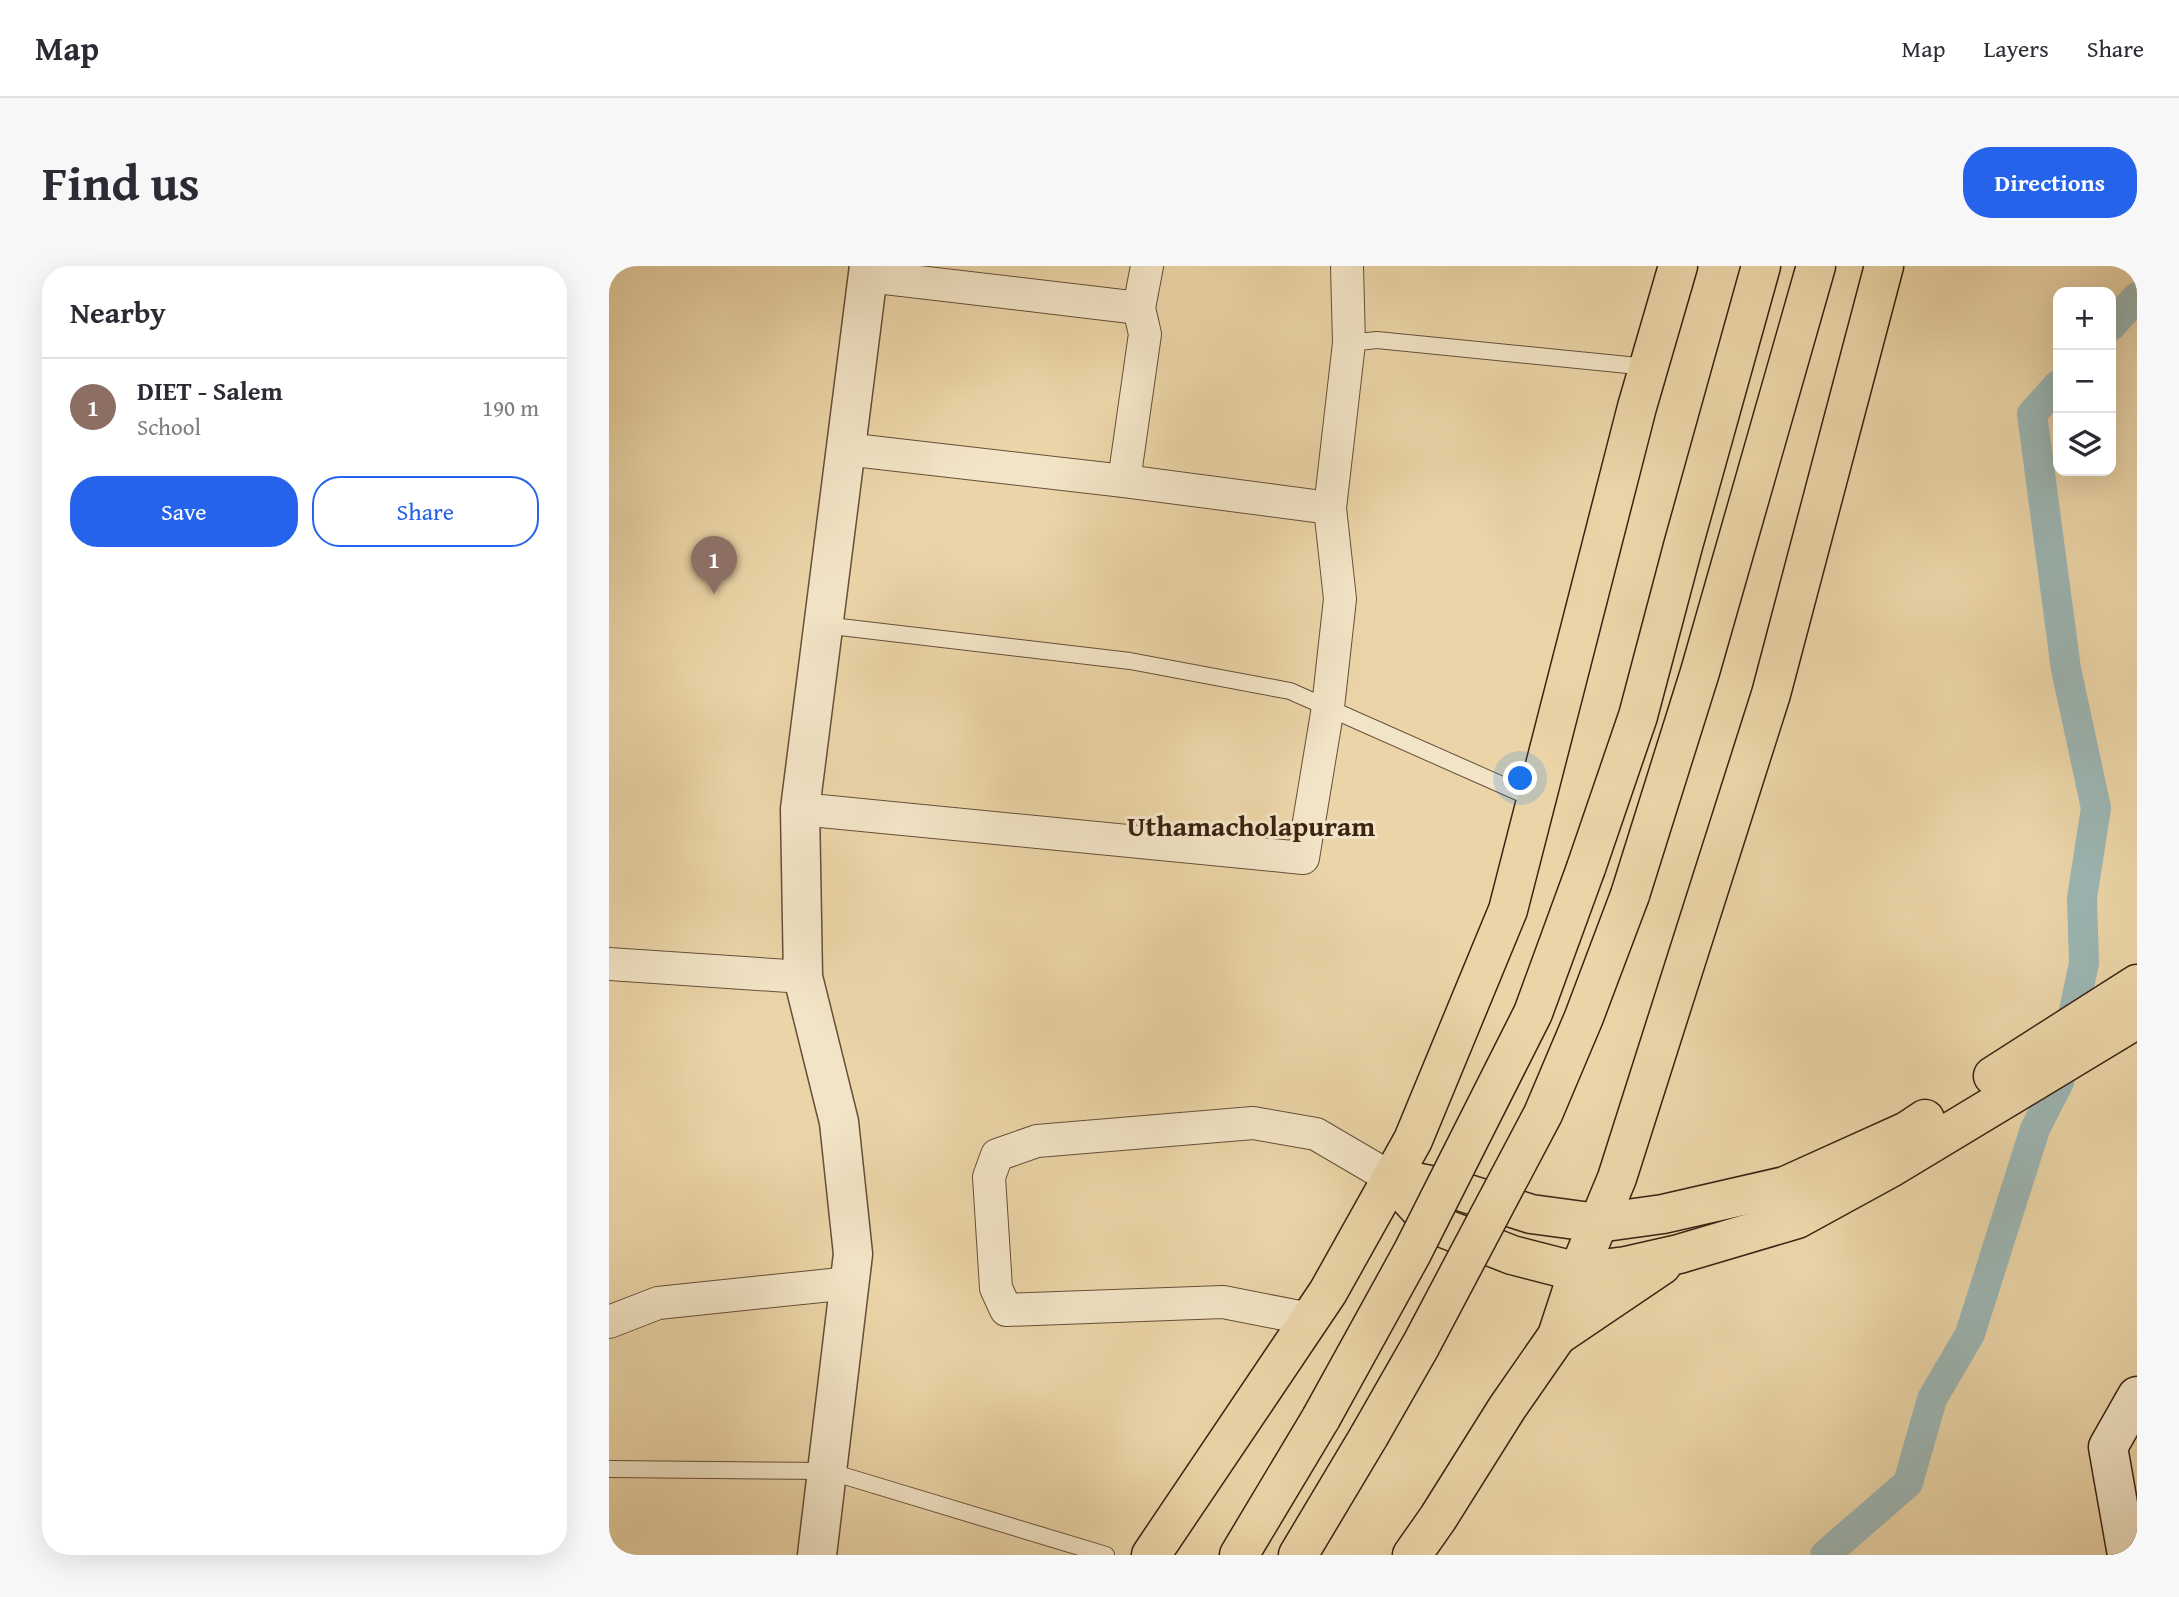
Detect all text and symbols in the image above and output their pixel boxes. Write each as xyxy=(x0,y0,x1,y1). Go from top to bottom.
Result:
text: Map xyxy=(35,24,99,72)
text: Map xyxy=(1902,31,1945,66)
text: Layers xyxy=(1983,31,2049,66)
text: Share xyxy=(2087,31,2144,66)
text: Find us xyxy=(42,146,200,218)
button: Directions xyxy=(1963,147,2137,218)
map controls xyxy=(2053,287,2116,476)
button: + xyxy=(2053,287,2116,350)
text: Nearby xyxy=(70,290,166,334)
button: − xyxy=(2053,350,2116,413)
text: DIET - Salem xyxy=(137,371,283,410)
text: 1 xyxy=(87,391,99,424)
text: 190 m xyxy=(482,391,539,424)
text: School xyxy=(137,410,201,443)
button: layers xyxy=(2053,413,2116,476)
button: Save xyxy=(70,476,298,547)
button: Share xyxy=(312,476,539,547)
pin: 1 xyxy=(691,536,737,594)
your location xyxy=(1503,761,1537,795)
district label: Uthamacholapuram xyxy=(1127,805,1375,846)

